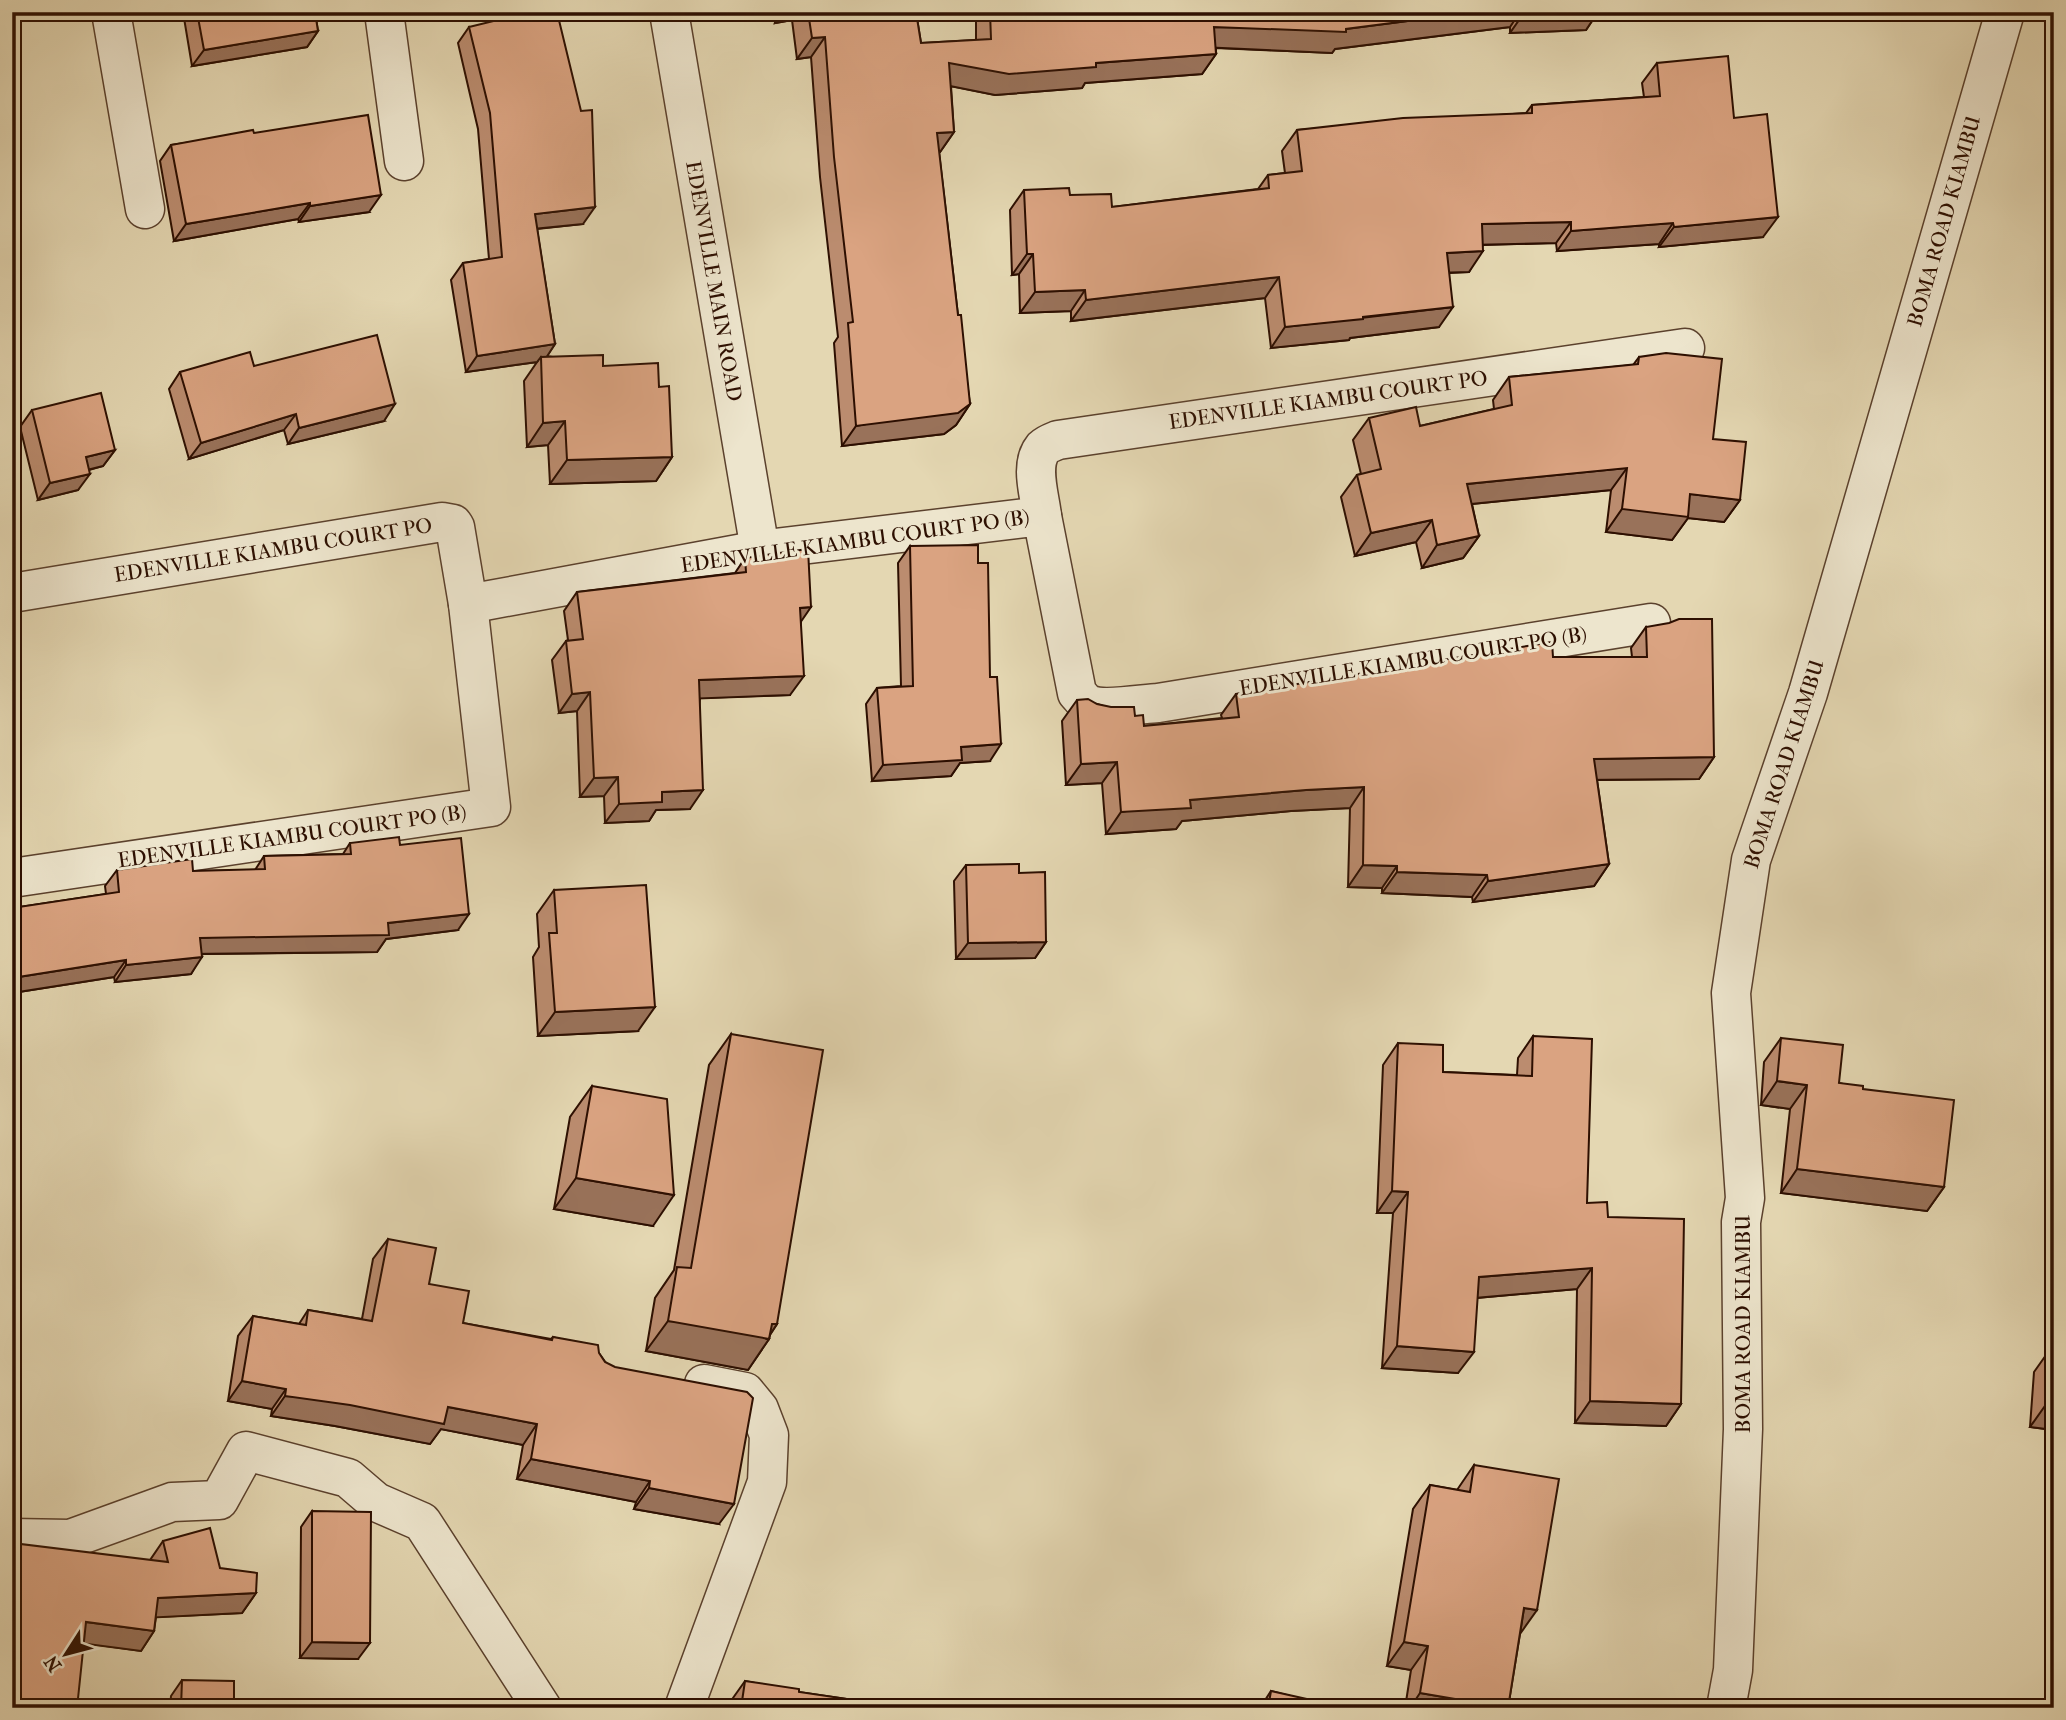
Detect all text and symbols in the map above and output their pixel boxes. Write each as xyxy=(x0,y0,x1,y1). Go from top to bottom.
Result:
street label: BOMA ROAD KIAMBU xyxy=(1902,112,1986,329)
street label: EDENVILLE MAIN ROAD xyxy=(681,159,747,403)
street label: EDENVILLE KIAMBU COURT PO xyxy=(1167,366,1489,434)
street label: EDENVILLE KIAMBU COURT PO (B) xyxy=(679,505,1031,577)
street label: EDENVILLE KIAMBU COURT PO xyxy=(112,513,434,587)
street label: EDENVILLE KIAMBU COURT PO (B) xyxy=(1237,622,1589,700)
street label: BOMA ROAD KIAMBU xyxy=(1739,656,1829,872)
street label: EDENVILLE KIAMBU COURT PO (B) xyxy=(116,800,468,872)
street label: BOMA ROAD KIAMBU xyxy=(1731,1214,1755,1433)
north arrow xyxy=(32,1618,102,1688)
text: N xyxy=(40,1651,66,1676)

